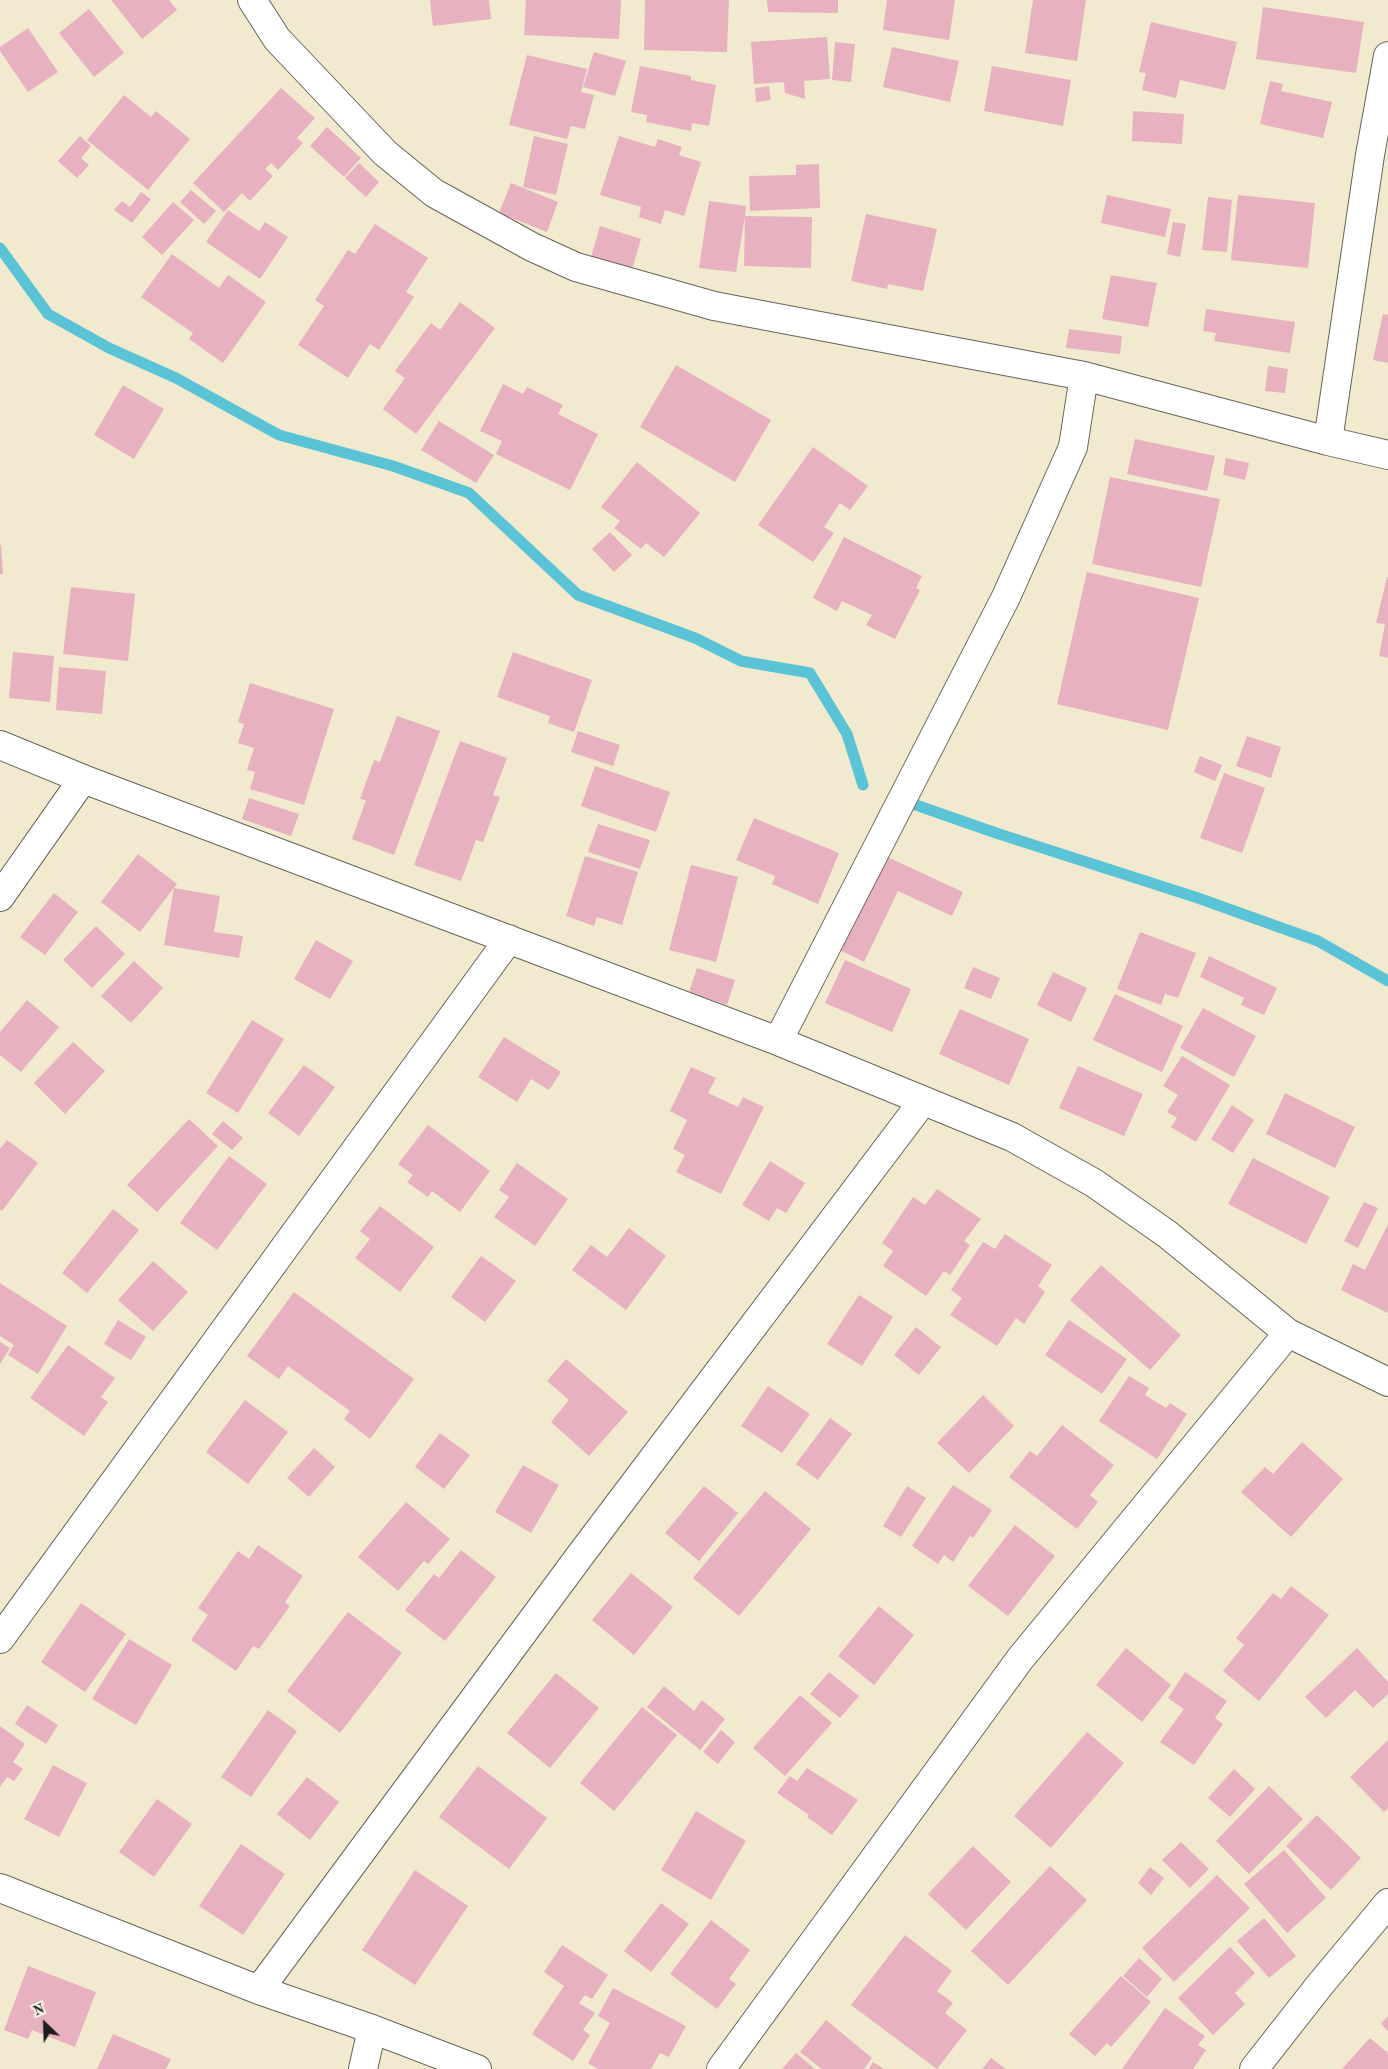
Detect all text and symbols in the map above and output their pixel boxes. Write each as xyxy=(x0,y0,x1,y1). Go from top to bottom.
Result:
north arrow xyxy=(20,1999,70,2049)
text: N xyxy=(31,2002,47,2019)

